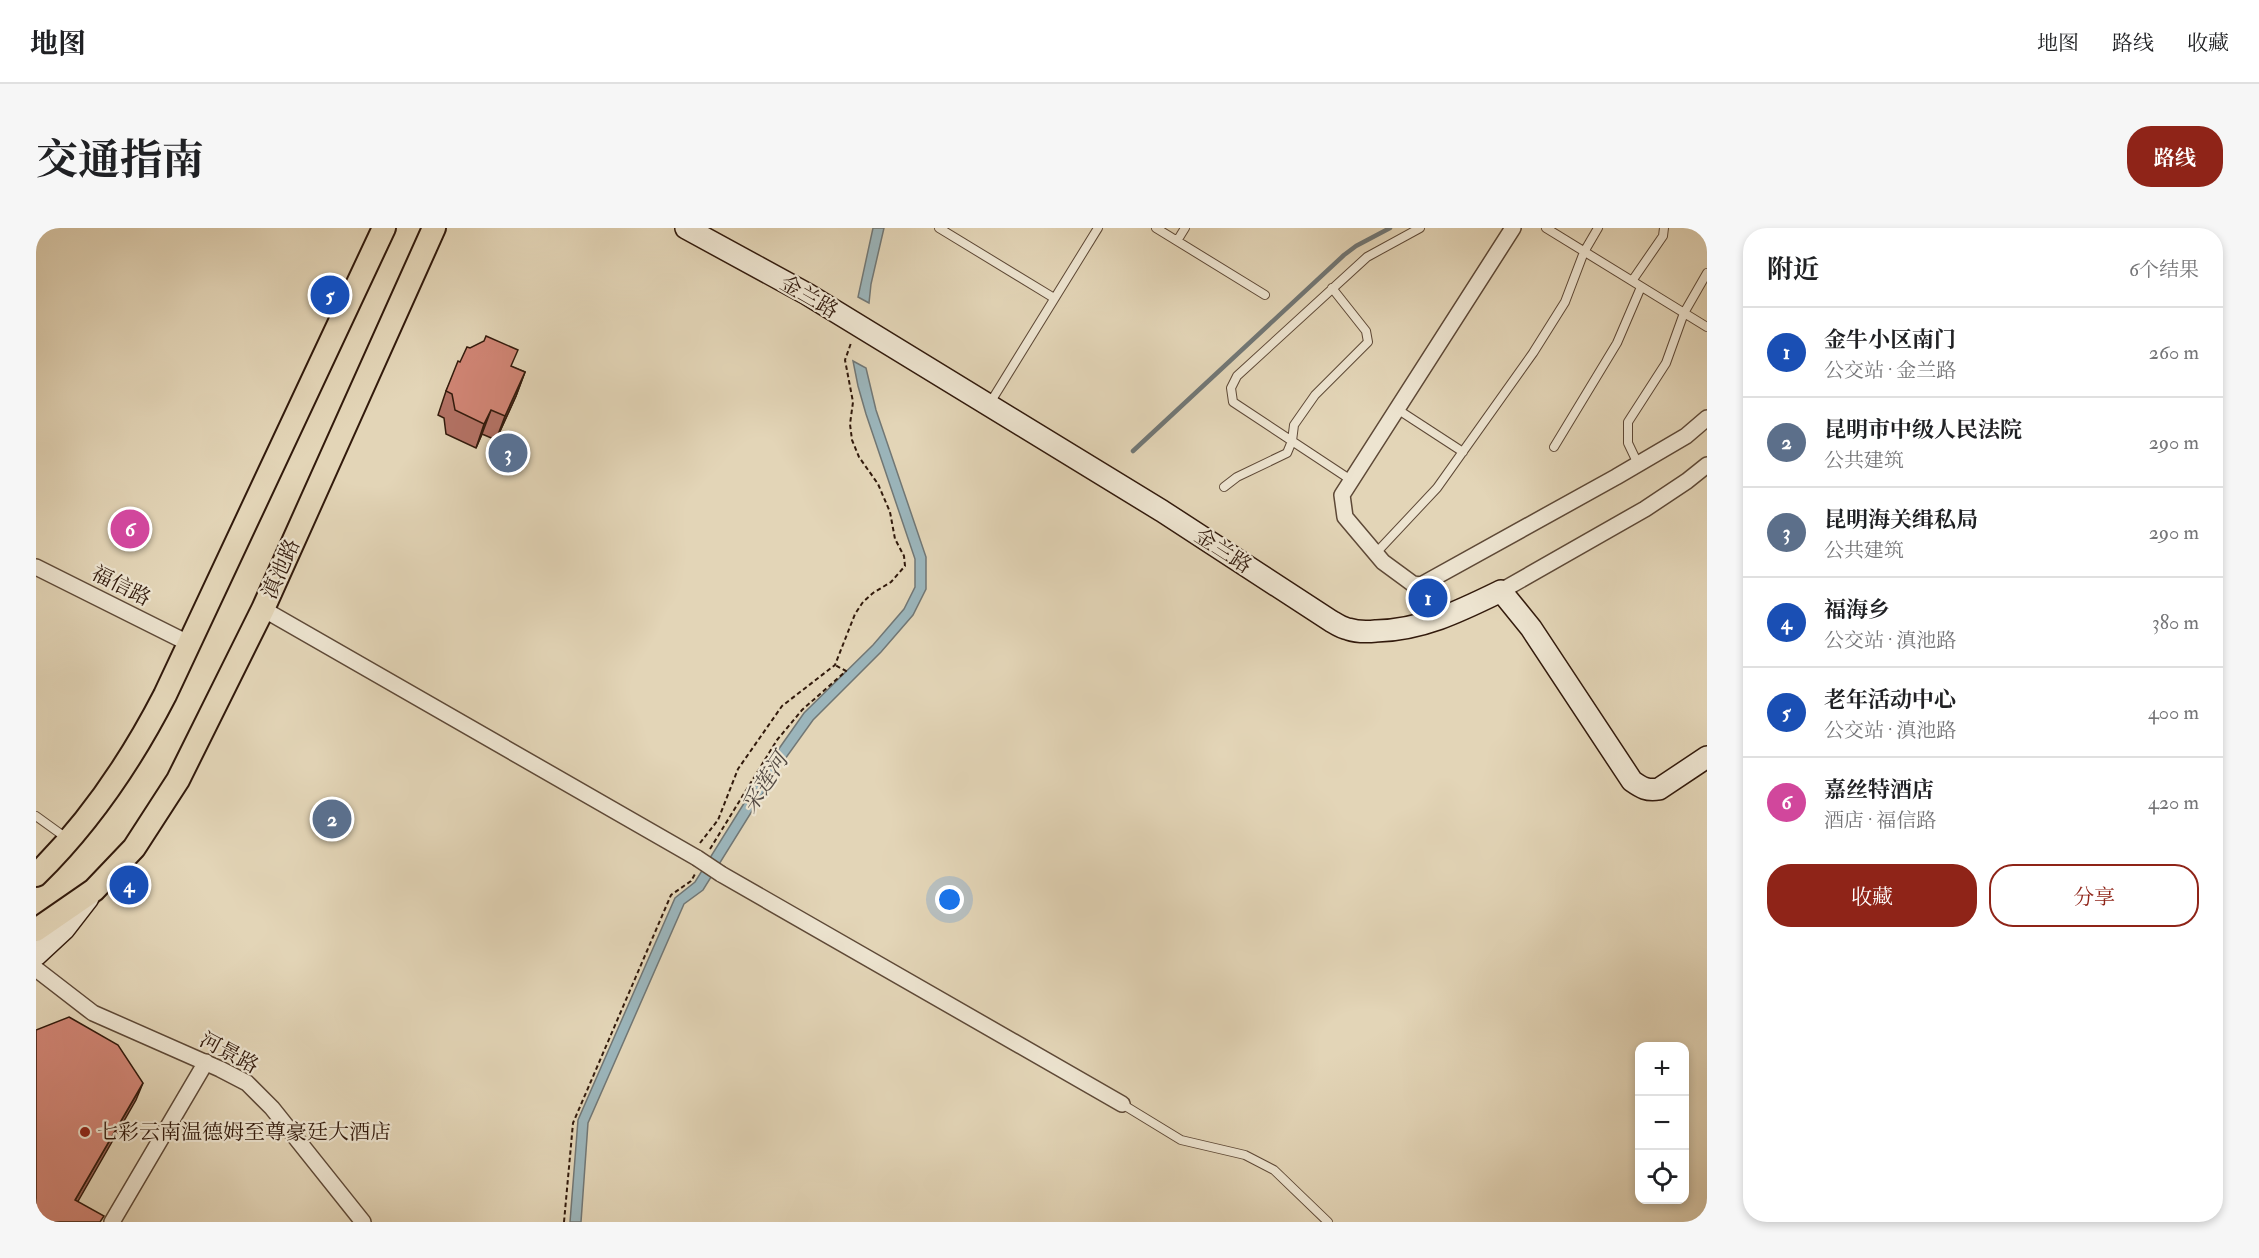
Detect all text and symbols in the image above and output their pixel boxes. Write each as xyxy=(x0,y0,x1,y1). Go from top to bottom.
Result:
text: 地图 xyxy=(30,27,86,62)
text: 地图 xyxy=(2037,30,2079,57)
text: 路线 xyxy=(2112,30,2154,57)
text: 收藏 xyxy=(2187,30,2229,57)
button: 路线 xyxy=(2127,126,2223,187)
text: 交通指南 xyxy=(36,135,204,187)
text: 附近 xyxy=(1767,254,1819,286)
text: 6个结果 xyxy=(2129,257,2199,282)
street label: 金兰路 xyxy=(775,270,843,324)
pin: 5 xyxy=(310,272,350,318)
text: 金牛小区南门 xyxy=(1824,326,1956,354)
text: 1 xyxy=(1783,340,1790,365)
text: 260 m xyxy=(2149,340,2199,365)
text: 公交站 · 金兰路 xyxy=(1824,358,1956,383)
text: 昆明市中级人民法院 xyxy=(1824,416,2022,444)
pin: 3 xyxy=(488,430,528,476)
text: 2 xyxy=(1781,430,1792,455)
text: 290 m xyxy=(2149,430,2199,455)
text: 公共建筑 xyxy=(1824,448,1904,473)
pin: 6 xyxy=(110,506,149,552)
text: 昆明海关缉私局 xyxy=(1824,506,1978,534)
text: 3 xyxy=(1783,520,1790,545)
text: 290 m xyxy=(2149,520,2199,545)
street label: 金兰路 xyxy=(1189,523,1257,579)
street label: 滇池路 xyxy=(256,535,306,603)
text: 公共建筑 xyxy=(1824,538,1904,563)
street label: 福信路 xyxy=(87,560,155,612)
pin: 1 xyxy=(1408,576,1448,620)
text: 福海乡 xyxy=(1824,596,1890,624)
text: 4 xyxy=(1781,610,1792,635)
text: 380 m xyxy=(2152,610,2199,635)
text: 公交站 · 滇池路 xyxy=(1824,628,1956,653)
text: 老年活动中心 xyxy=(1824,686,1956,714)
text: 5 xyxy=(1782,700,1791,725)
text: 400 m xyxy=(2148,700,2199,725)
text: 公交站 · 滇池路 xyxy=(1824,718,1956,743)
water label: 采莲河 xyxy=(735,744,797,818)
text: 嘉丝特酒店 xyxy=(1824,776,1934,804)
text: 6 xyxy=(1781,790,1792,815)
text: 420 m xyxy=(2148,790,2199,815)
pin: 2 xyxy=(312,796,352,842)
text: 酒店 · 福信路 xyxy=(1824,808,1936,833)
pin: 4 xyxy=(110,862,148,908)
button: 收藏 xyxy=(1767,864,1977,927)
button: 分享 xyxy=(1989,864,2199,927)
your location xyxy=(935,885,964,914)
street label: 河景路 xyxy=(195,1026,263,1080)
map controls xyxy=(1635,1042,1689,1204)
button: + xyxy=(1635,1042,1689,1096)
button: − xyxy=(1635,1096,1689,1150)
place label: 七彩云南温德姆至尊豪廷大酒店 xyxy=(97,1119,391,1146)
marker: 七彩云南温德姆至尊豪廷大酒店 xyxy=(78,1125,92,1139)
button: locate xyxy=(1635,1150,1689,1204)

